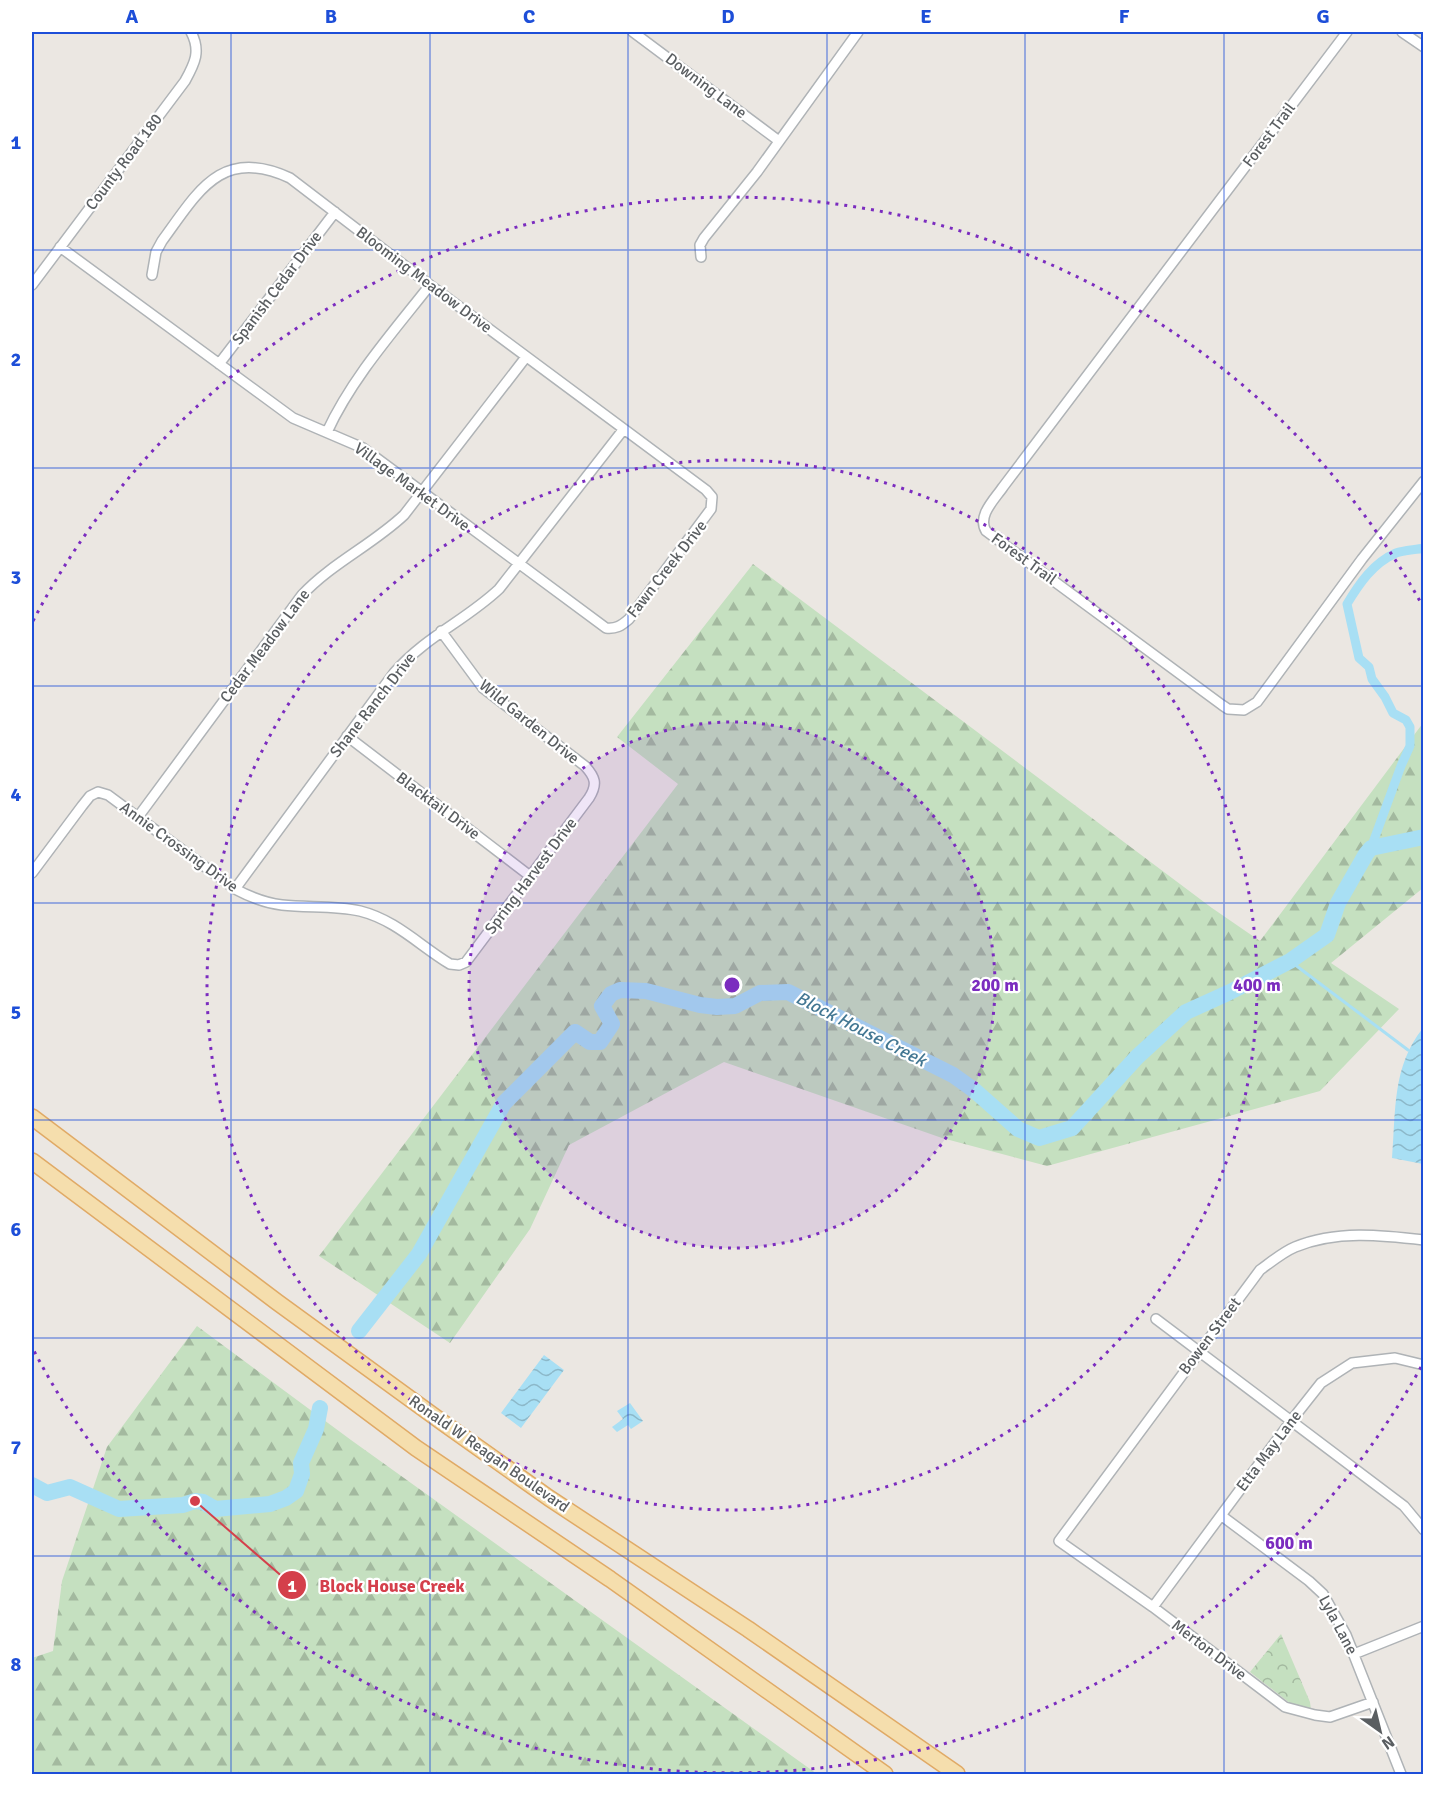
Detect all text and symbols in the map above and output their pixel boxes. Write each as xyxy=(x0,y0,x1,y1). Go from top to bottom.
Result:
text: A xyxy=(126,4,139,29)
text: B xyxy=(325,4,337,29)
text: C xyxy=(523,4,535,29)
text: D xyxy=(721,4,735,29)
text: E xyxy=(920,4,932,29)
text: F xyxy=(1119,4,1130,29)
text: G xyxy=(1316,4,1330,29)
street label: Downing Lane xyxy=(661,49,751,123)
street label: Forest Trail xyxy=(1238,98,1300,171)
street label: County Road 180 xyxy=(81,110,167,214)
text: 1 xyxy=(11,130,22,155)
street label: Blooming Meadow Drive xyxy=(352,222,496,338)
street label: Spanish Cedar Drive xyxy=(228,227,326,349)
text: 2 xyxy=(11,347,21,372)
street label: Village Market Drive xyxy=(350,438,474,536)
street label: Fawn Creek Drive xyxy=(623,516,711,622)
street label: Forest Trail xyxy=(987,529,1061,590)
text: 3 xyxy=(11,565,21,590)
street label: Cedar Meadow Lane xyxy=(216,585,314,707)
street label: Shane Ranch Drive xyxy=(326,648,420,762)
street label: Wild Garden Drive xyxy=(475,675,583,769)
street label: Blacktail Drive xyxy=(392,768,484,844)
text: 4 xyxy=(11,782,22,807)
street label: Annie Crossing Drive xyxy=(116,797,242,897)
street label: Spring Harvest Drive xyxy=(481,814,581,938)
text: 200 m xyxy=(971,974,1019,996)
text: 400 m xyxy=(1233,974,1281,996)
centre of rings xyxy=(722,975,742,995)
water label: Block House Creek xyxy=(792,987,932,1072)
text: 5 xyxy=(11,1000,21,1025)
text: 6 xyxy=(11,1217,22,1242)
street label: Bowen Street xyxy=(1175,1293,1246,1378)
street label: Ronald W Reagan Boulevard xyxy=(405,1391,573,1517)
street label: Etta May Lane xyxy=(1232,1406,1306,1496)
text: 7 xyxy=(11,1435,22,1460)
text: 600 m xyxy=(1265,1532,1313,1554)
callout: Block House Creek xyxy=(277,1567,477,1603)
text: 1 xyxy=(287,1575,297,1597)
text: Block House Creek xyxy=(319,1575,465,1597)
street label: Lyla Lane xyxy=(1314,1592,1362,1658)
street label: Merton Drive xyxy=(1167,1615,1251,1685)
text: 8 xyxy=(11,1652,22,1677)
north arrow xyxy=(1350,1701,1410,1761)
text: N xyxy=(1378,1731,1398,1754)

